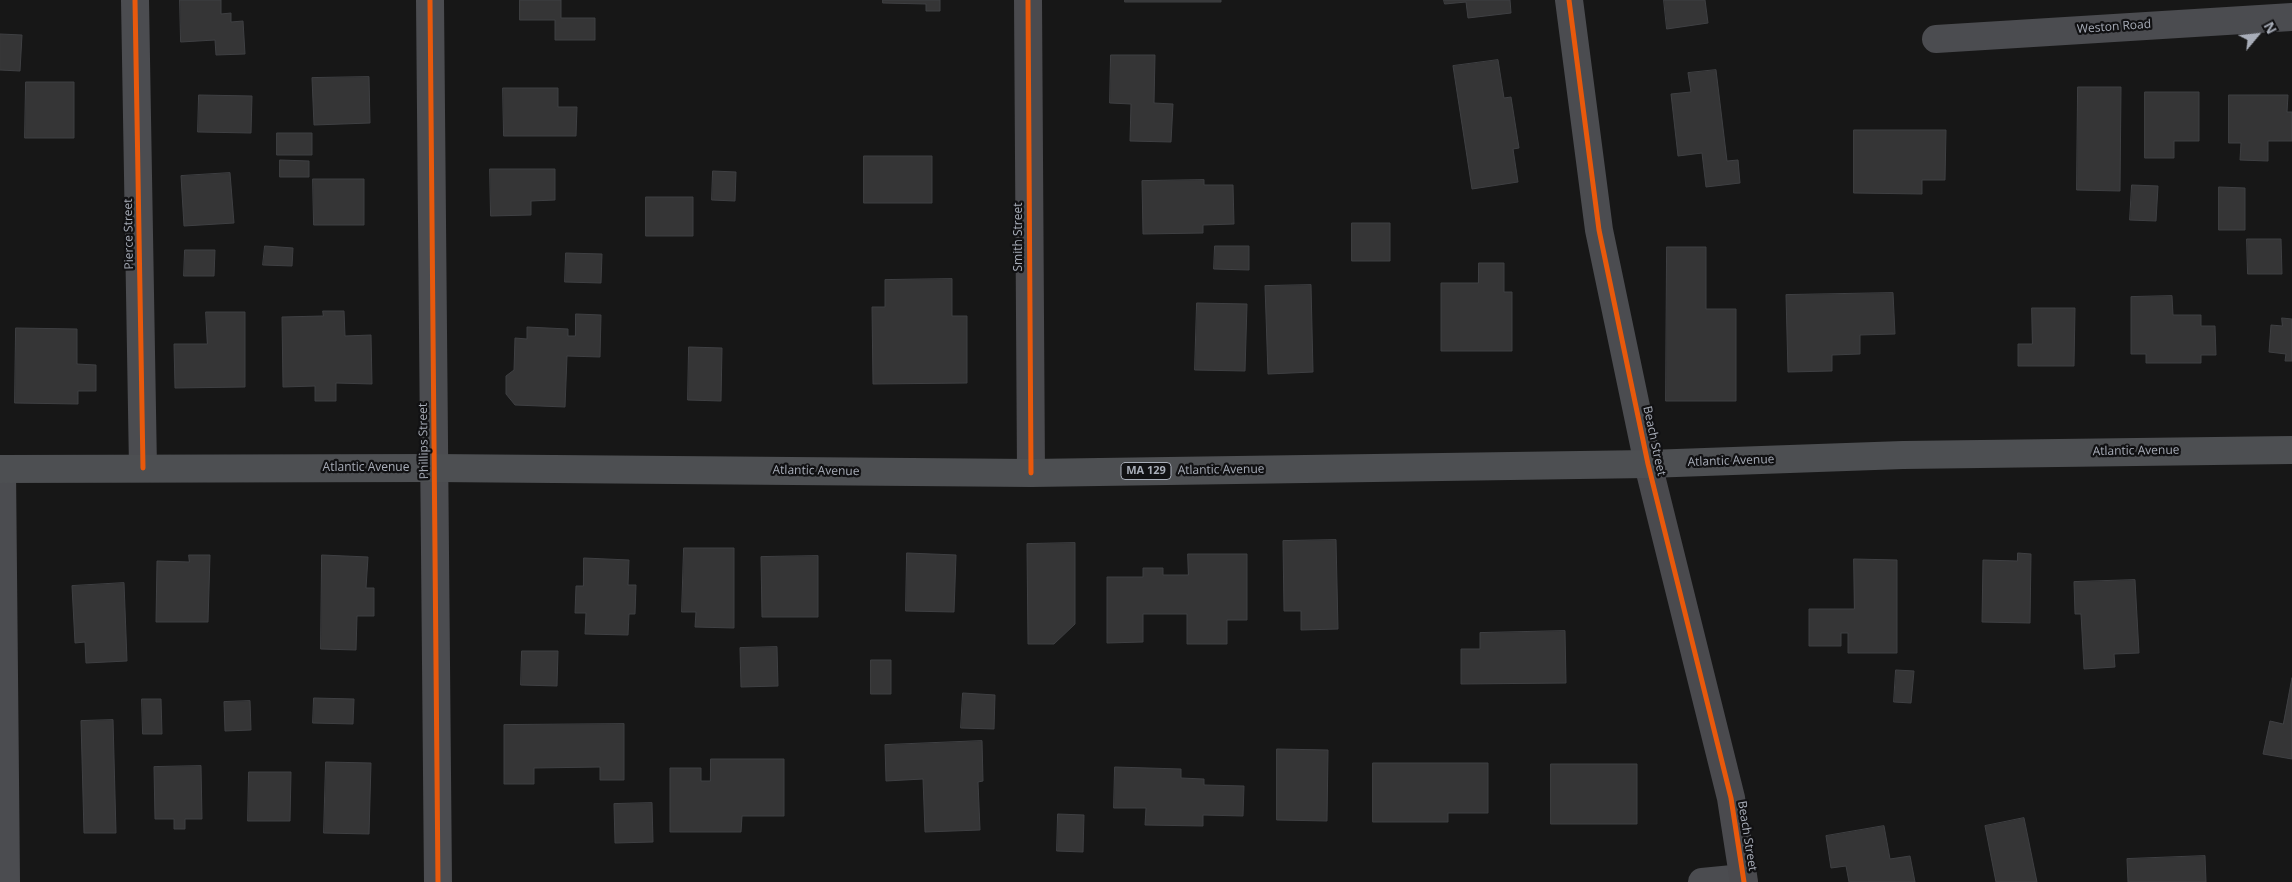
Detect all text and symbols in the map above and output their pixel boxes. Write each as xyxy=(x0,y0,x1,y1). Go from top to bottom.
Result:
north arrow xyxy=(2232,10,2282,60)
street label: Weston Road xyxy=(2077,17,2151,37)
text: N xyxy=(2260,18,2282,37)
street label: Pierce Street xyxy=(121,198,137,270)
street label: Smith Street xyxy=(1012,203,1026,271)
street label: Phillips Street xyxy=(416,403,432,479)
street label: Beach Street xyxy=(1640,405,1668,477)
street label: Atlantic Avenue xyxy=(2092,443,2180,459)
street label: Atlantic Avenue xyxy=(1687,452,1775,470)
street label: Atlantic Avenue xyxy=(323,461,409,475)
road number: MA 129 xyxy=(1121,462,1171,480)
street label: Atlantic Avenue xyxy=(1177,462,1265,478)
street label: Atlantic Avenue xyxy=(772,463,860,479)
street label: Beach Street xyxy=(1734,800,1760,872)

